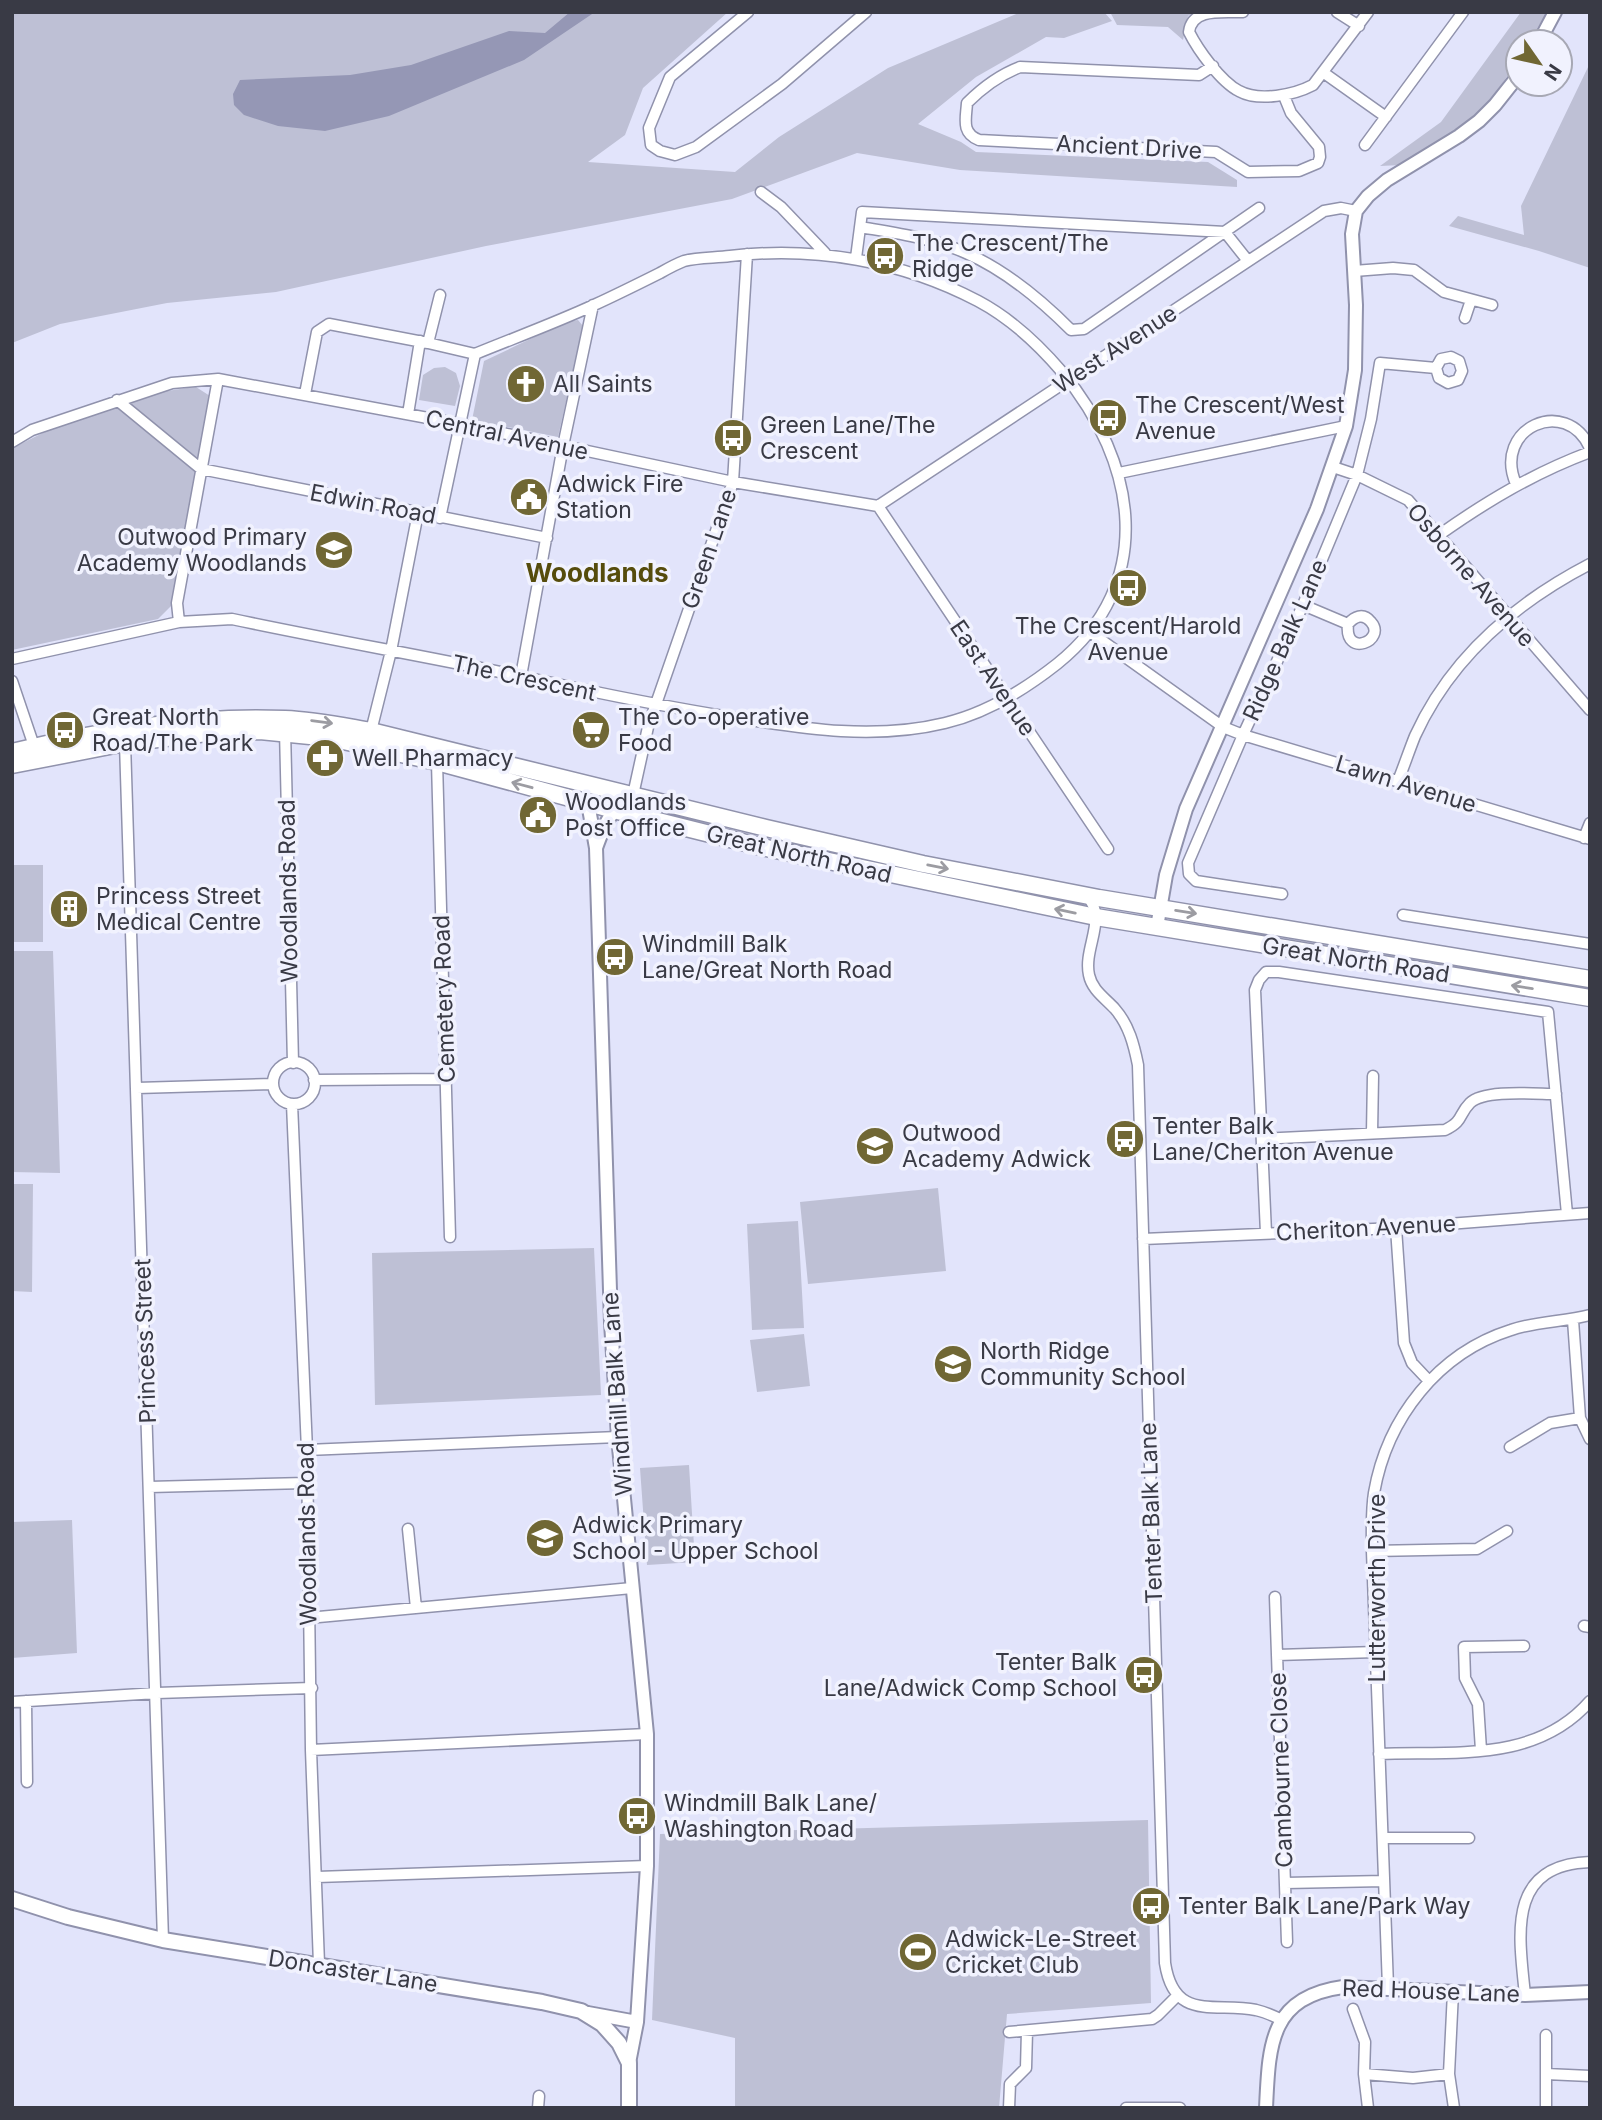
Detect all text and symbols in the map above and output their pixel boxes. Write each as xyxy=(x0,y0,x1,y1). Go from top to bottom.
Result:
north arrow xyxy=(1504,28,1574,98)
text: N xyxy=(1539,60,1566,85)
street label: Ancient Drive xyxy=(1055,129,1203,165)
place label: The Crescent/The Ridge xyxy=(912,229,1109,283)
bus stop icon: The Crescent/The Ridge xyxy=(864,235,906,277)
street label: West Avenue xyxy=(1048,299,1182,399)
church icon: All Saints xyxy=(505,363,547,405)
place label: All Saints xyxy=(553,370,653,398)
place label: The Crescent/West Avenue xyxy=(1135,391,1345,445)
bus stop icon: The Crescent/West Avenue xyxy=(1087,397,1129,439)
street label: Central Avenue xyxy=(423,404,591,466)
place label: Green Lane/The Crescent xyxy=(760,411,935,465)
bus stop icon: Green Lane/The Crescent xyxy=(712,417,754,459)
place label: Adwick Fire Station xyxy=(556,470,683,524)
public building icon: Adwick Fire Station xyxy=(508,476,550,518)
street label: Edwin Road xyxy=(308,478,438,530)
street label: Green Lane xyxy=(675,485,743,613)
street label: Osborne Avenue xyxy=(1401,498,1541,652)
place label: Outwood Primary Academy Woodlands xyxy=(77,523,307,577)
school or university icon: Outwood Primary Academy Woodlands xyxy=(313,529,355,571)
street label: Ridge Balk Lane xyxy=(1237,555,1333,725)
district label: Woodlands xyxy=(525,557,669,588)
bus stop icon: The Crescent/Harold Avenue xyxy=(1107,567,1149,609)
place label: The Crescent/Harold Avenue xyxy=(1015,612,1241,666)
street label: East Avenue xyxy=(944,615,1042,741)
street label: The Crescent xyxy=(449,649,599,707)
place label: Great North Road/The Park xyxy=(92,703,254,757)
place label: The Co-operative Food xyxy=(618,703,809,757)
bus stop icon: Great North Road/The Park xyxy=(44,709,86,751)
supermarket icon: The Co-operative Food xyxy=(570,709,612,751)
one-way arrow xyxy=(311,716,333,729)
pharmacy icon: Well Pharmacy xyxy=(304,737,346,779)
place label: Well Pharmacy xyxy=(352,744,513,772)
street label: Lawn Avenue xyxy=(1332,749,1480,819)
one-way arrow xyxy=(511,778,534,791)
place label: Woodlands Post Office xyxy=(565,788,686,842)
public building icon: Woodlands Post Office xyxy=(517,794,559,836)
street label: Woodlands Road xyxy=(272,799,304,983)
street label: Great North Road xyxy=(704,819,894,889)
one-way arrow xyxy=(926,860,949,874)
place label: Princess Street Medical Centre xyxy=(96,882,262,936)
building icon: Princess Street Medical Centre xyxy=(48,888,90,930)
one-way arrow xyxy=(1054,904,1077,918)
one-way arrow xyxy=(1174,906,1197,919)
street label: Cemetery Road xyxy=(427,914,461,1084)
place label: Windmill Balk Lane/Great North Road xyxy=(642,930,892,984)
street label: Great North Road xyxy=(1260,931,1452,989)
bus stop icon: Windmill Balk Lane/Great North Road xyxy=(594,936,636,978)
one-way arrow xyxy=(1511,980,1534,993)
place label: Tenter Balk Lane/Cheriton Avenue xyxy=(1152,1112,1394,1166)
bus stop icon: Tenter Balk Lane/Cheriton Avenue xyxy=(1104,1118,1146,1160)
place label: Outwood Academy Adwick xyxy=(902,1119,1091,1173)
school or university icon: Outwood Academy Adwick xyxy=(854,1125,896,1167)
street label: Cheriton Avenue xyxy=(1275,1209,1457,1247)
street label: Princess Street xyxy=(128,1258,162,1424)
street label: Windmill Balk Lane xyxy=(596,1291,638,1497)
place label: North Ridge Community School xyxy=(980,1337,1186,1391)
school or university icon: North Ridge Community School xyxy=(932,1343,974,1385)
street label: Tenter Balk Lane xyxy=(1134,1422,1168,1604)
street label: Woodlands Road xyxy=(291,1442,323,1626)
street label: Lutterworth Drive xyxy=(1363,1493,1391,1683)
place label: Adwick Primary School - Upper School xyxy=(572,1511,819,1565)
school or university icon: Adwick Primary School - Upper School xyxy=(524,1517,566,1559)
place label: Tenter Balk Lane/Adwick Comp School xyxy=(824,1648,1117,1702)
bus stop icon: Tenter Balk Lane/Adwick Comp School xyxy=(1123,1654,1165,1696)
street label: Cambourne Close xyxy=(1264,1672,1298,1868)
place label: Windmill Balk Lane/ Washington Road xyxy=(664,1789,877,1843)
bus stop icon: Windmill Balk Lane/ Washington Road xyxy=(616,1795,658,1837)
bus stop icon: Tenter Balk Lane/Park Way xyxy=(1130,1885,1172,1927)
place label: Tenter Balk Lane/Park Way xyxy=(1178,1892,1471,1920)
place label: Adwick-Le-Street Cricket Club xyxy=(945,1925,1137,1979)
sports icon: Adwick-Le-Street Cricket Club xyxy=(897,1931,939,1973)
street label: Doncaster Lane xyxy=(266,1944,440,1998)
street label: Red House Lane xyxy=(1342,1974,1520,2008)

